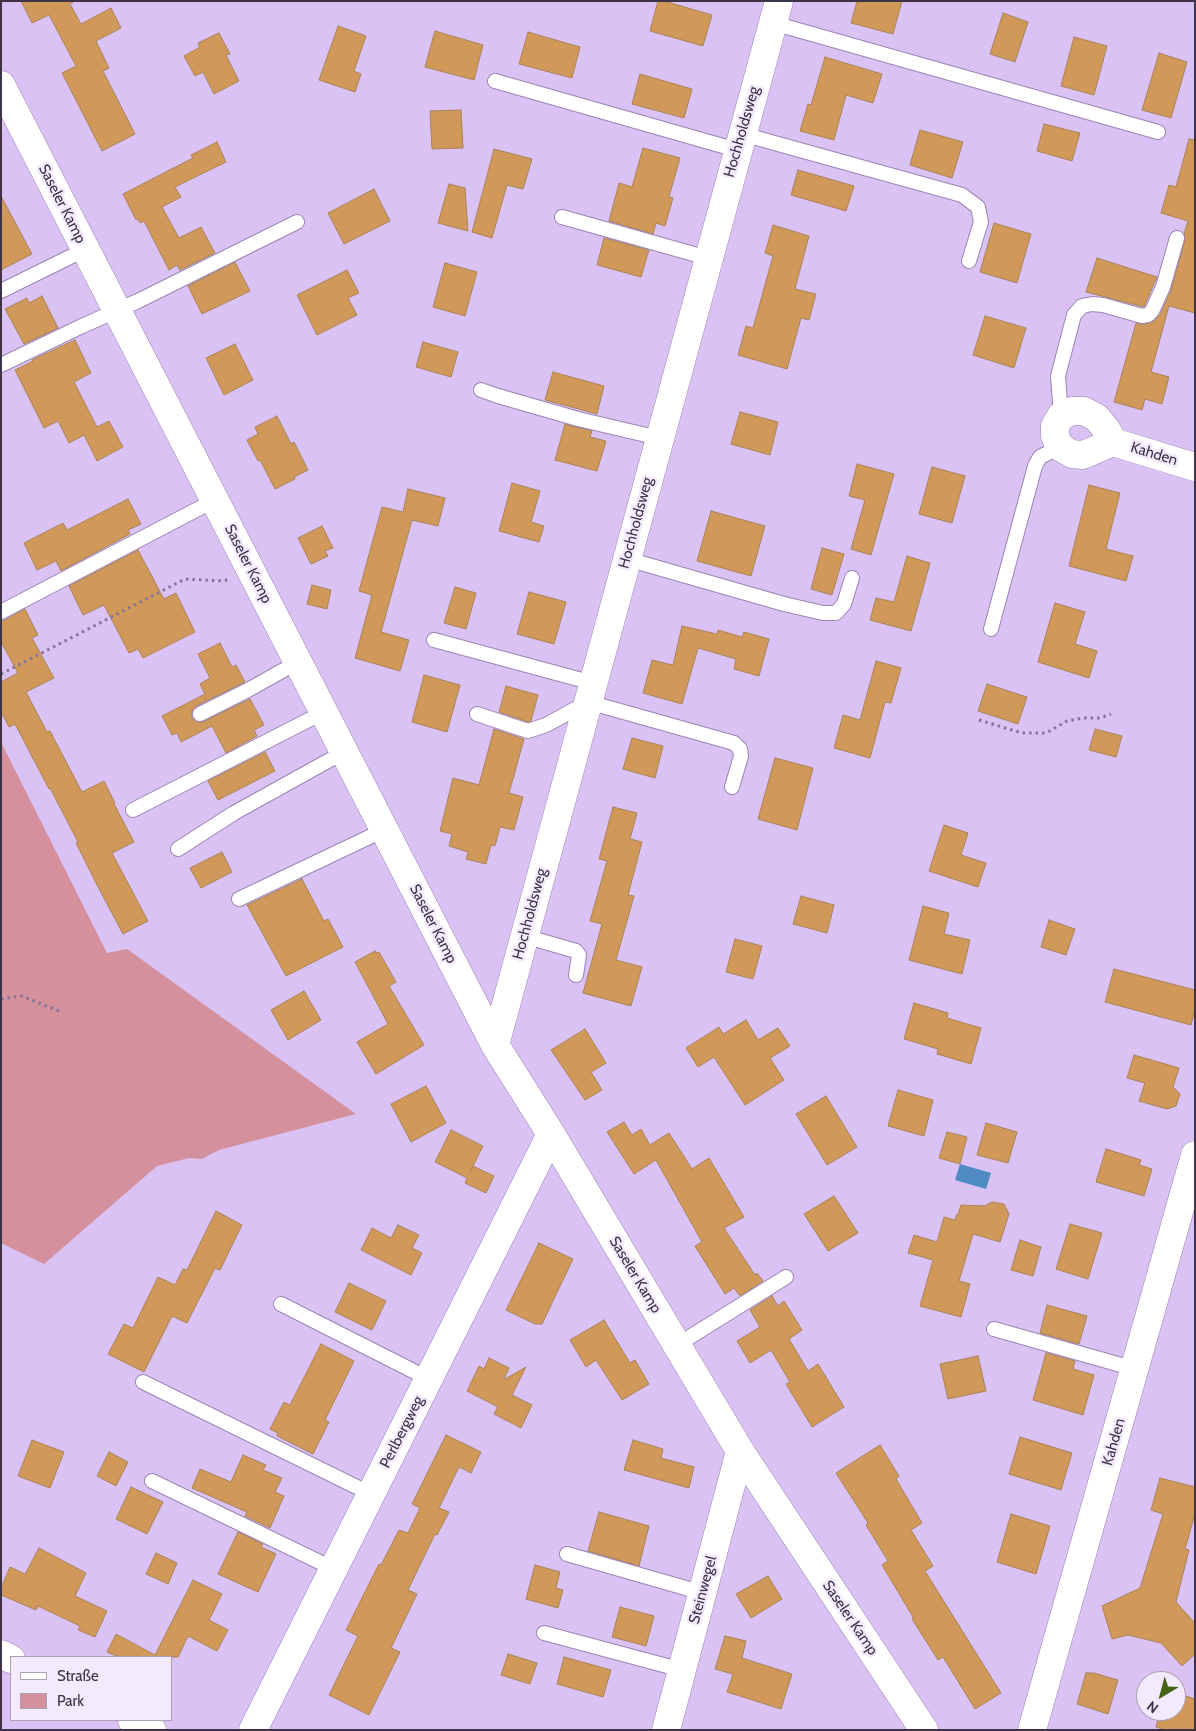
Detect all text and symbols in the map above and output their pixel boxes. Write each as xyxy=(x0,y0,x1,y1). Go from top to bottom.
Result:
street label: Hochholdsweg xyxy=(720,84,764,180)
street label: Saseler Kamp xyxy=(34,161,90,247)
street label: Kahden xyxy=(1128,438,1180,470)
street label: Hochholdsweg xyxy=(615,475,657,571)
street label: Saseler Kamp xyxy=(220,521,276,607)
street label: Hochholdsweg xyxy=(509,866,551,962)
street label: Saseler Kamp xyxy=(405,881,461,967)
street label: Saseler Kamp xyxy=(605,1233,665,1317)
street label: Perlbergweg xyxy=(376,1393,428,1471)
street label: Kahden xyxy=(1099,1416,1129,1468)
street label: Steinwegel xyxy=(685,1554,721,1626)
street label: Saseler Kamp xyxy=(818,1577,882,1659)
legend xyxy=(10,1656,172,1721)
text: Straße xyxy=(57,1667,99,1685)
north arrow xyxy=(1136,1671,1186,1721)
text: Park xyxy=(57,1692,84,1710)
text: N xyxy=(1143,1697,1162,1717)

